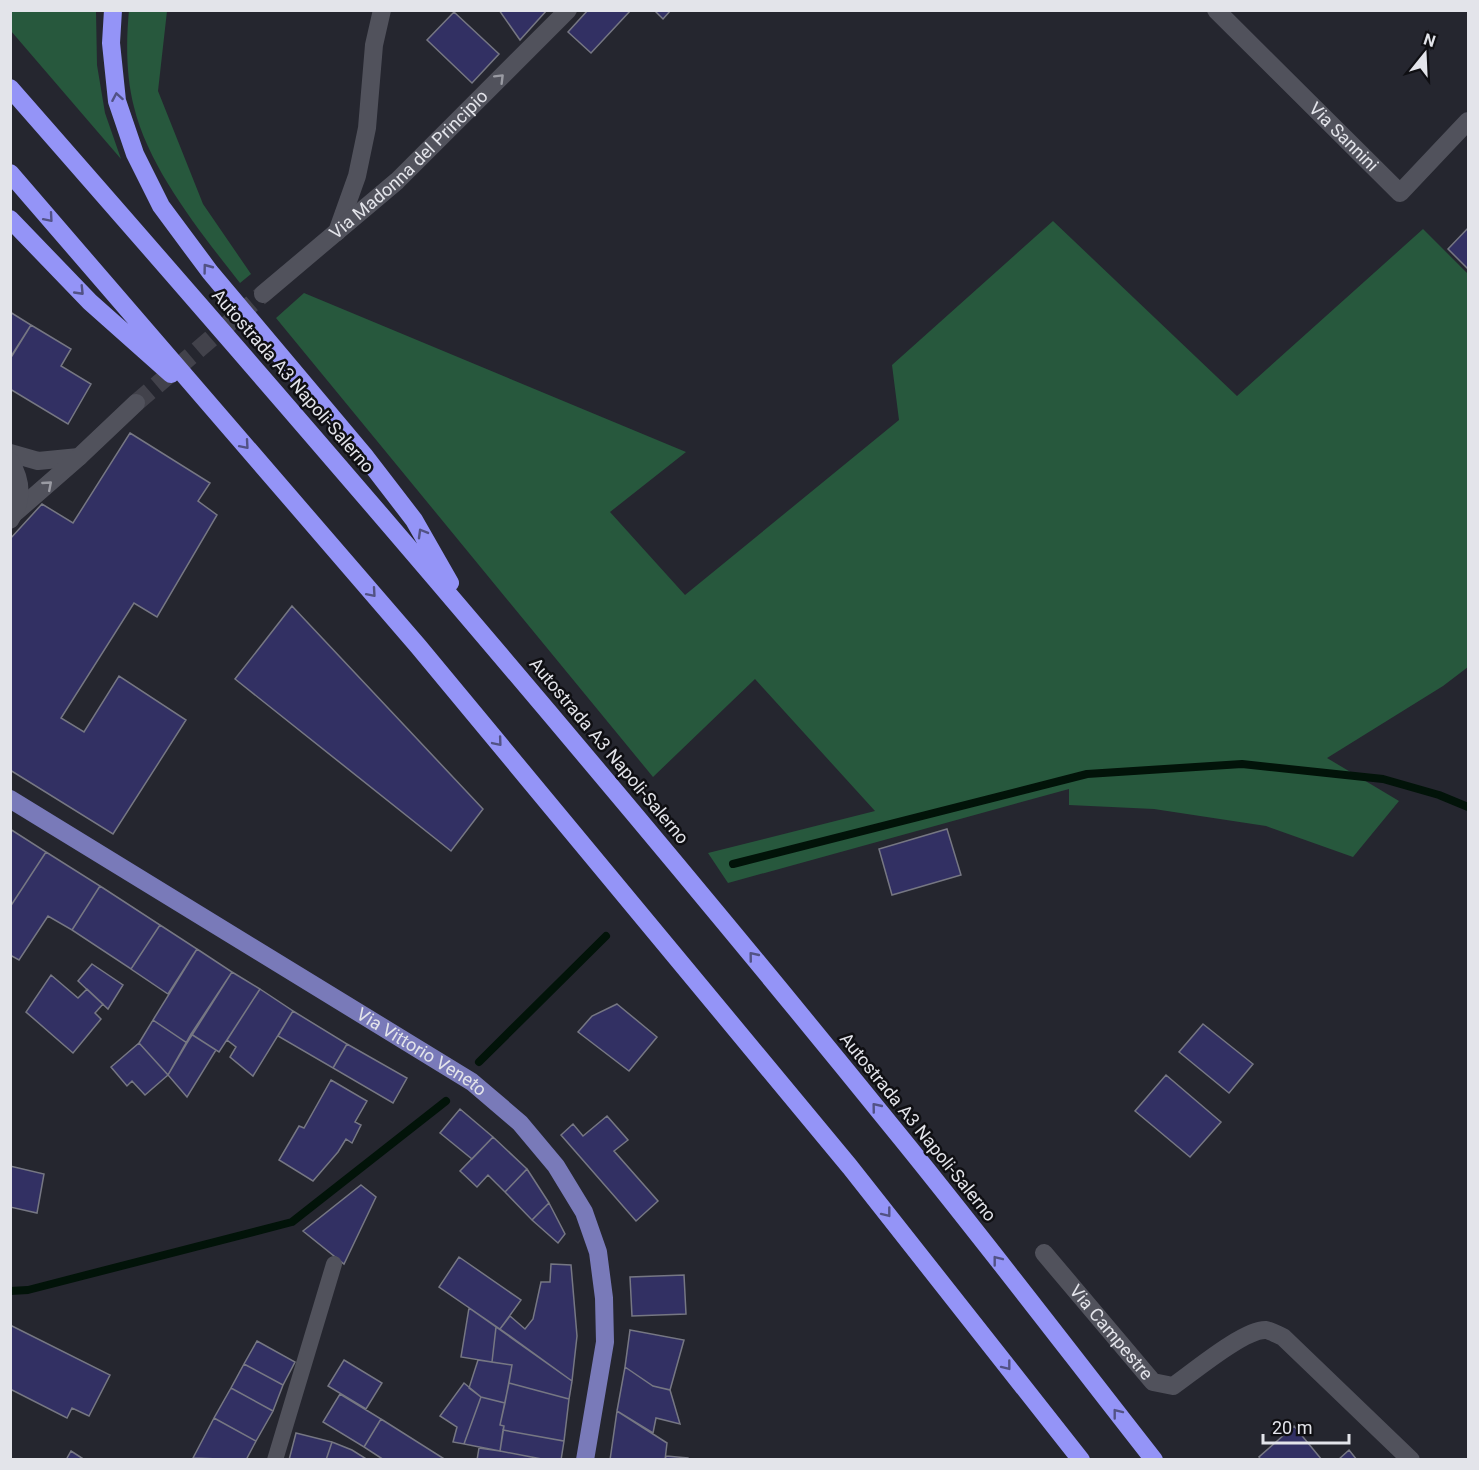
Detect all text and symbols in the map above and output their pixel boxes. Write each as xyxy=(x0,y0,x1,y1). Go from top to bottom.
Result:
north arrow xyxy=(1395,24,1455,84)
text: N xyxy=(1421,29,1438,51)
one-way arrow xyxy=(493,74,504,85)
street label: Via Madonna del Principio xyxy=(325,85,492,243)
one-way arrow xyxy=(111,92,124,102)
street label: Via Sannini xyxy=(1305,98,1383,175)
one-way arrow xyxy=(42,211,53,222)
one-way arrow xyxy=(203,263,214,274)
one-way arrow xyxy=(73,285,84,295)
street label: Autostrada A3 Napoli-Salerno xyxy=(208,285,379,477)
one-way arrow xyxy=(238,438,249,449)
one-way arrow xyxy=(41,481,52,492)
one-way arrow xyxy=(417,529,429,540)
one-way arrow xyxy=(365,586,376,597)
street label: Autostrada A3 Napoli-Salerno xyxy=(525,653,693,848)
one-way arrow xyxy=(490,735,501,746)
one-way arrow xyxy=(749,952,760,963)
street label: Via Vittorio Veneto xyxy=(353,1003,491,1100)
street label: Autostrada A3 Napoli-Salerno xyxy=(836,1028,1001,1225)
one-way arrow xyxy=(873,1103,884,1114)
one-way arrow xyxy=(879,1207,890,1218)
one-way arrow xyxy=(994,1256,1005,1267)
street label: Via Campestre xyxy=(1065,1280,1158,1384)
one-way arrow xyxy=(1000,1360,1011,1371)
scale bar xyxy=(1263,1407,1348,1445)
one-way arrow xyxy=(1114,1409,1125,1420)
text: 20 m xyxy=(1272,1417,1312,1438)

